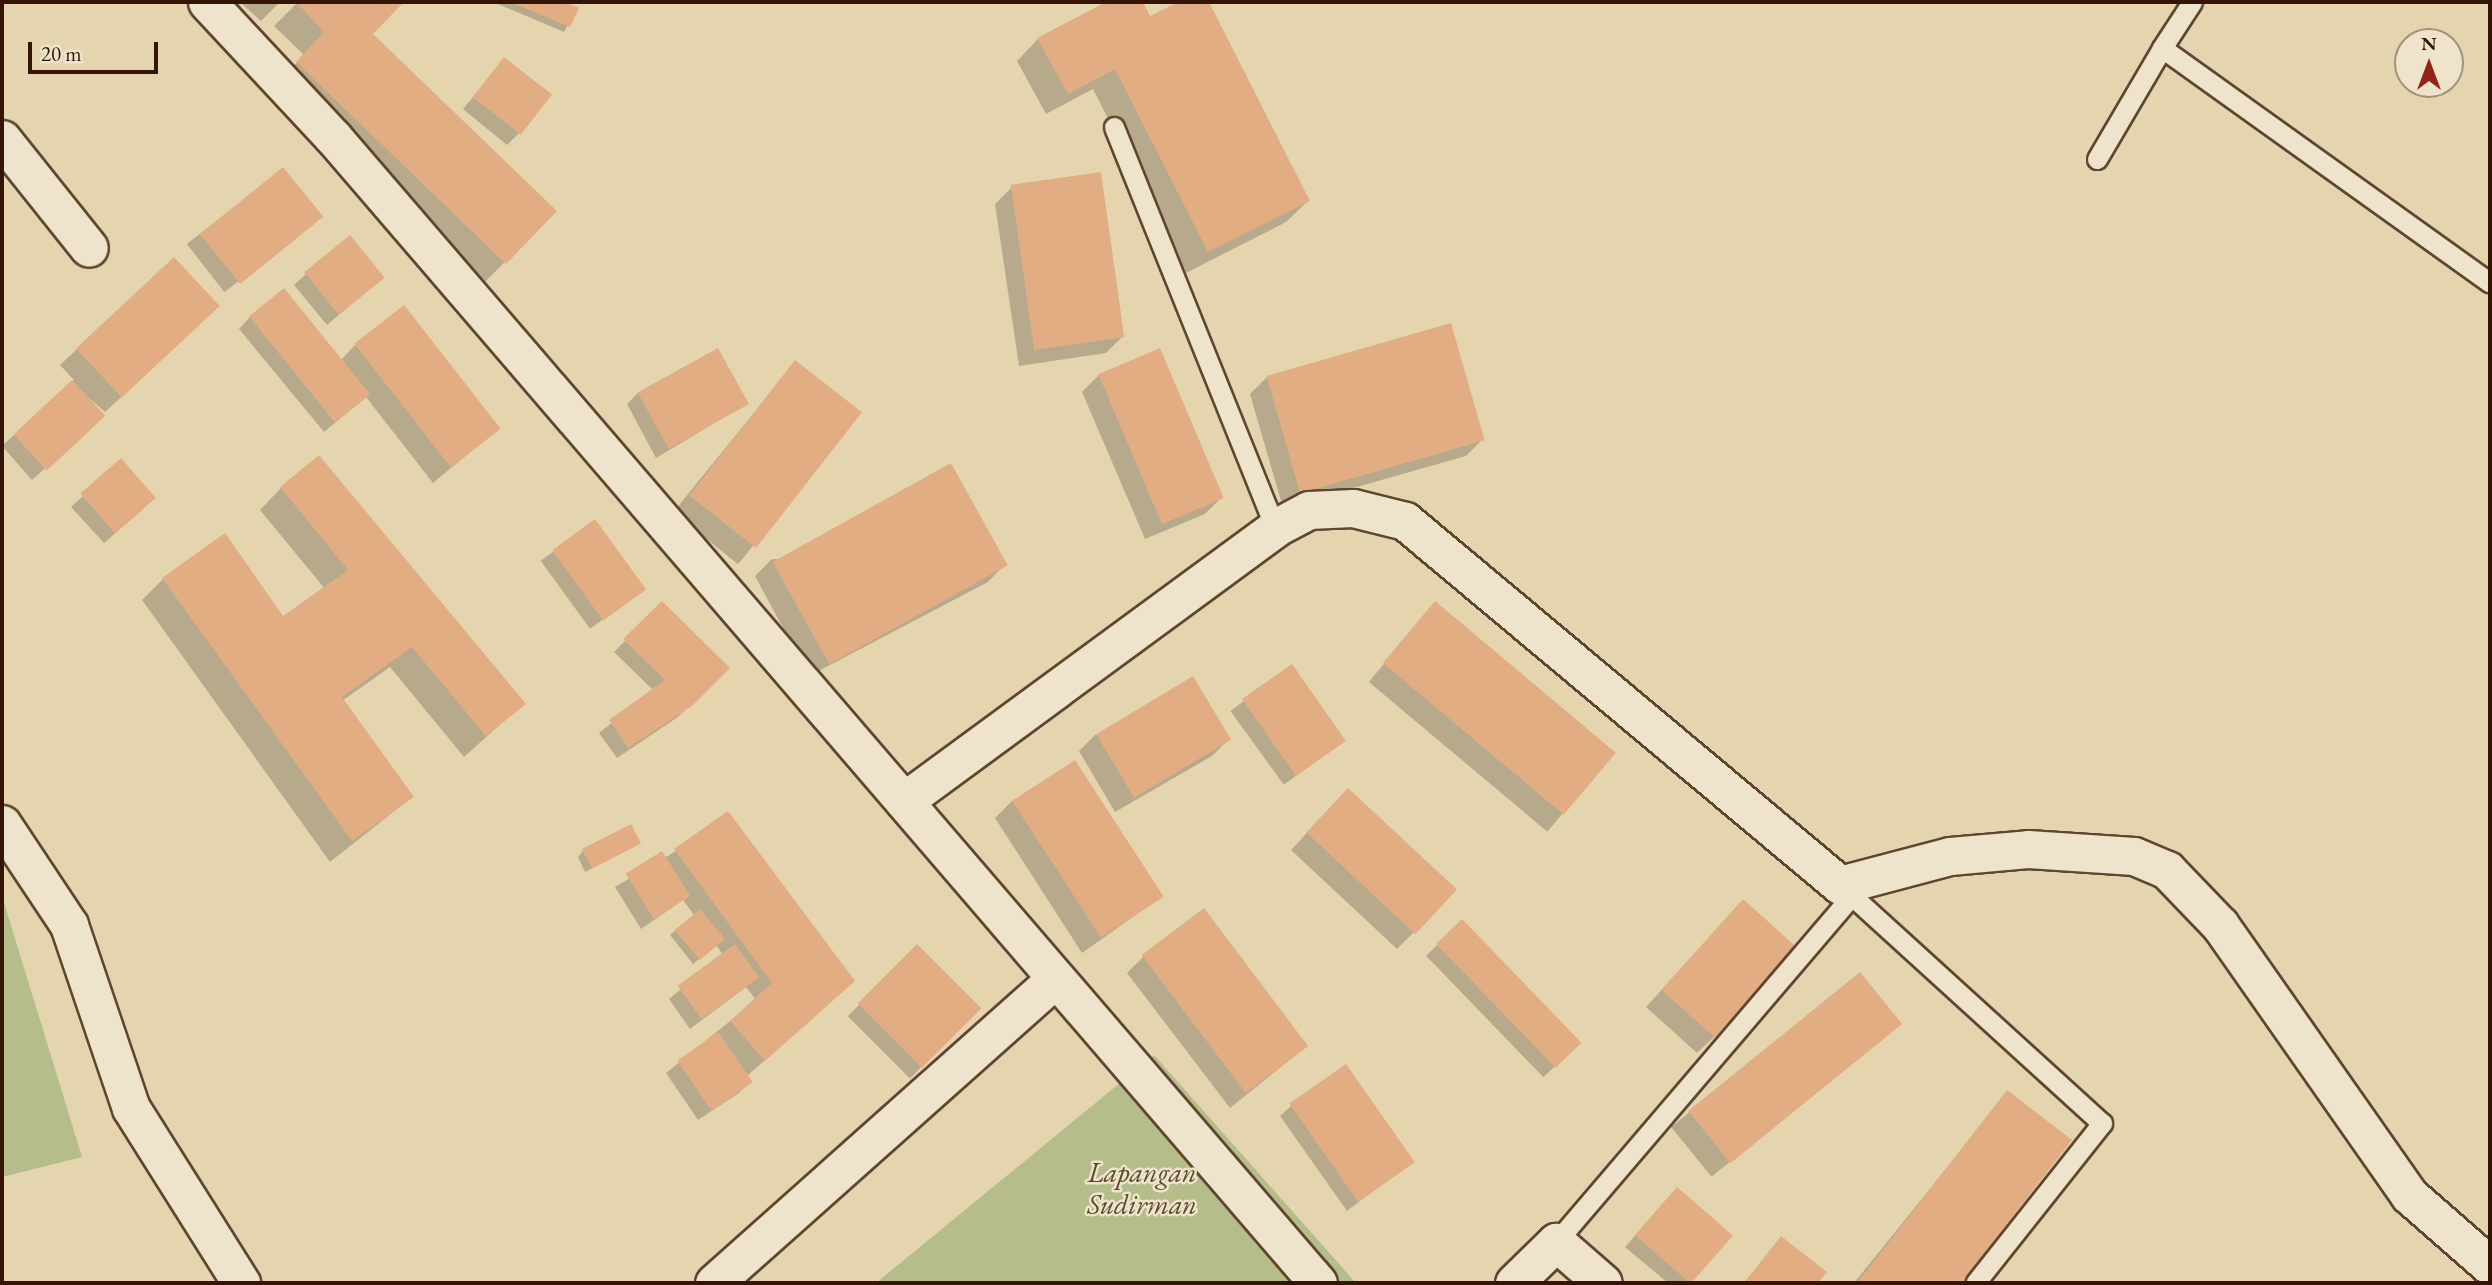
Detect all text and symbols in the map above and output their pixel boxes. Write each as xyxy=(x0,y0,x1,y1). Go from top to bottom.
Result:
scale bar xyxy=(32,28,161,72)
north arrow xyxy=(2394,28,2464,98)
text: N xyxy=(2421,31,2437,56)
text: 20 m xyxy=(41,40,82,67)
park label: Lapangan Sudirman xyxy=(1087,1155,1197,1221)

